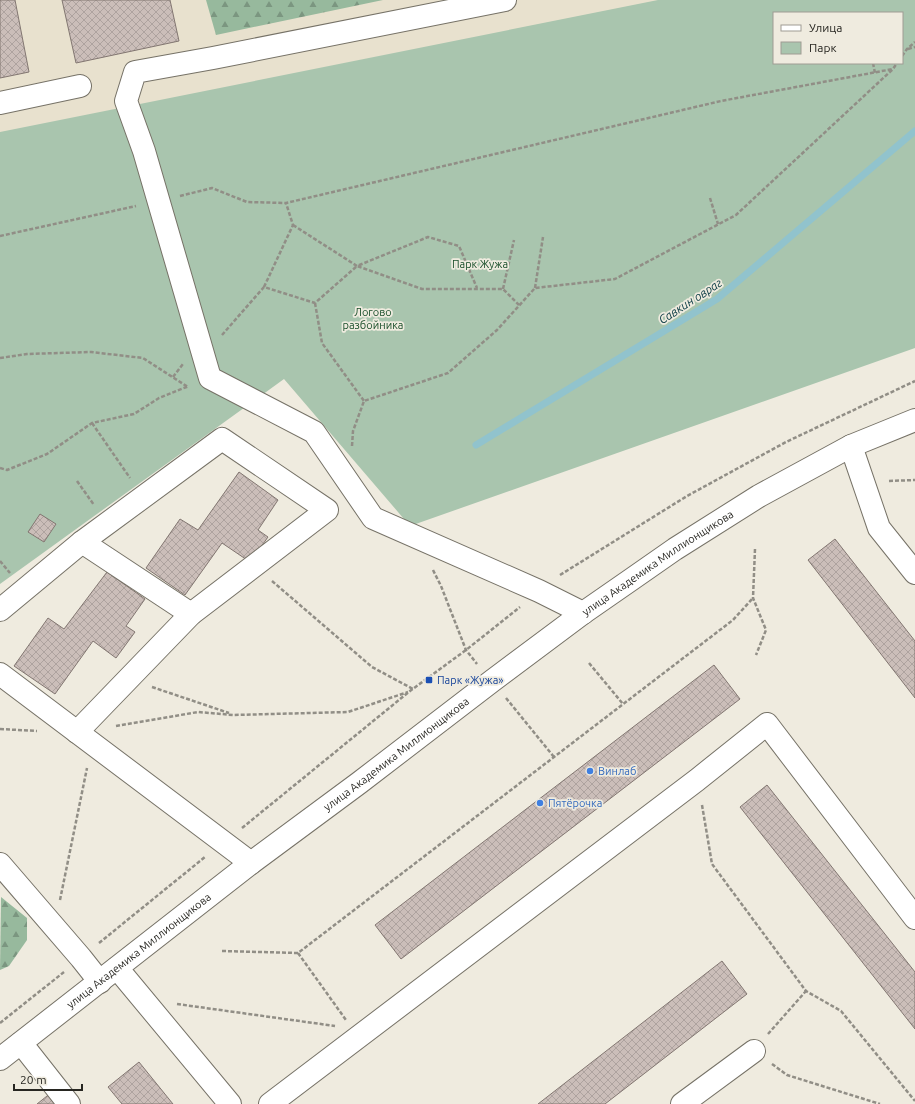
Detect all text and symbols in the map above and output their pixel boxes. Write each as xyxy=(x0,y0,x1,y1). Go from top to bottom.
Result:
legend xyxy=(773,12,903,64)
text: Улица xyxy=(809,21,842,34)
text: Парк xyxy=(809,41,837,54)
park label: Парк Жужа xyxy=(452,258,508,270)
water label: Савкин овраг xyxy=(656,276,724,326)
park label: Логово разбойника xyxy=(343,306,403,331)
street label: улица Академика Миллионщикова xyxy=(580,508,735,618)
place label: Парк «Жужа» xyxy=(437,674,503,686)
marker: Парк «Жужа» xyxy=(424,675,434,685)
street label: улица Академика Миллионщикова xyxy=(321,695,471,813)
place label: Винлаб xyxy=(598,765,636,777)
marker: Винлаб xyxy=(585,766,595,776)
place label: Пятёрочка xyxy=(548,797,602,809)
marker: Пятёрочка xyxy=(535,798,545,808)
street label: улица Академика Миллионщикова xyxy=(64,891,213,1011)
scale bar xyxy=(14,1066,82,1092)
text: 20 m xyxy=(20,1073,47,1086)

